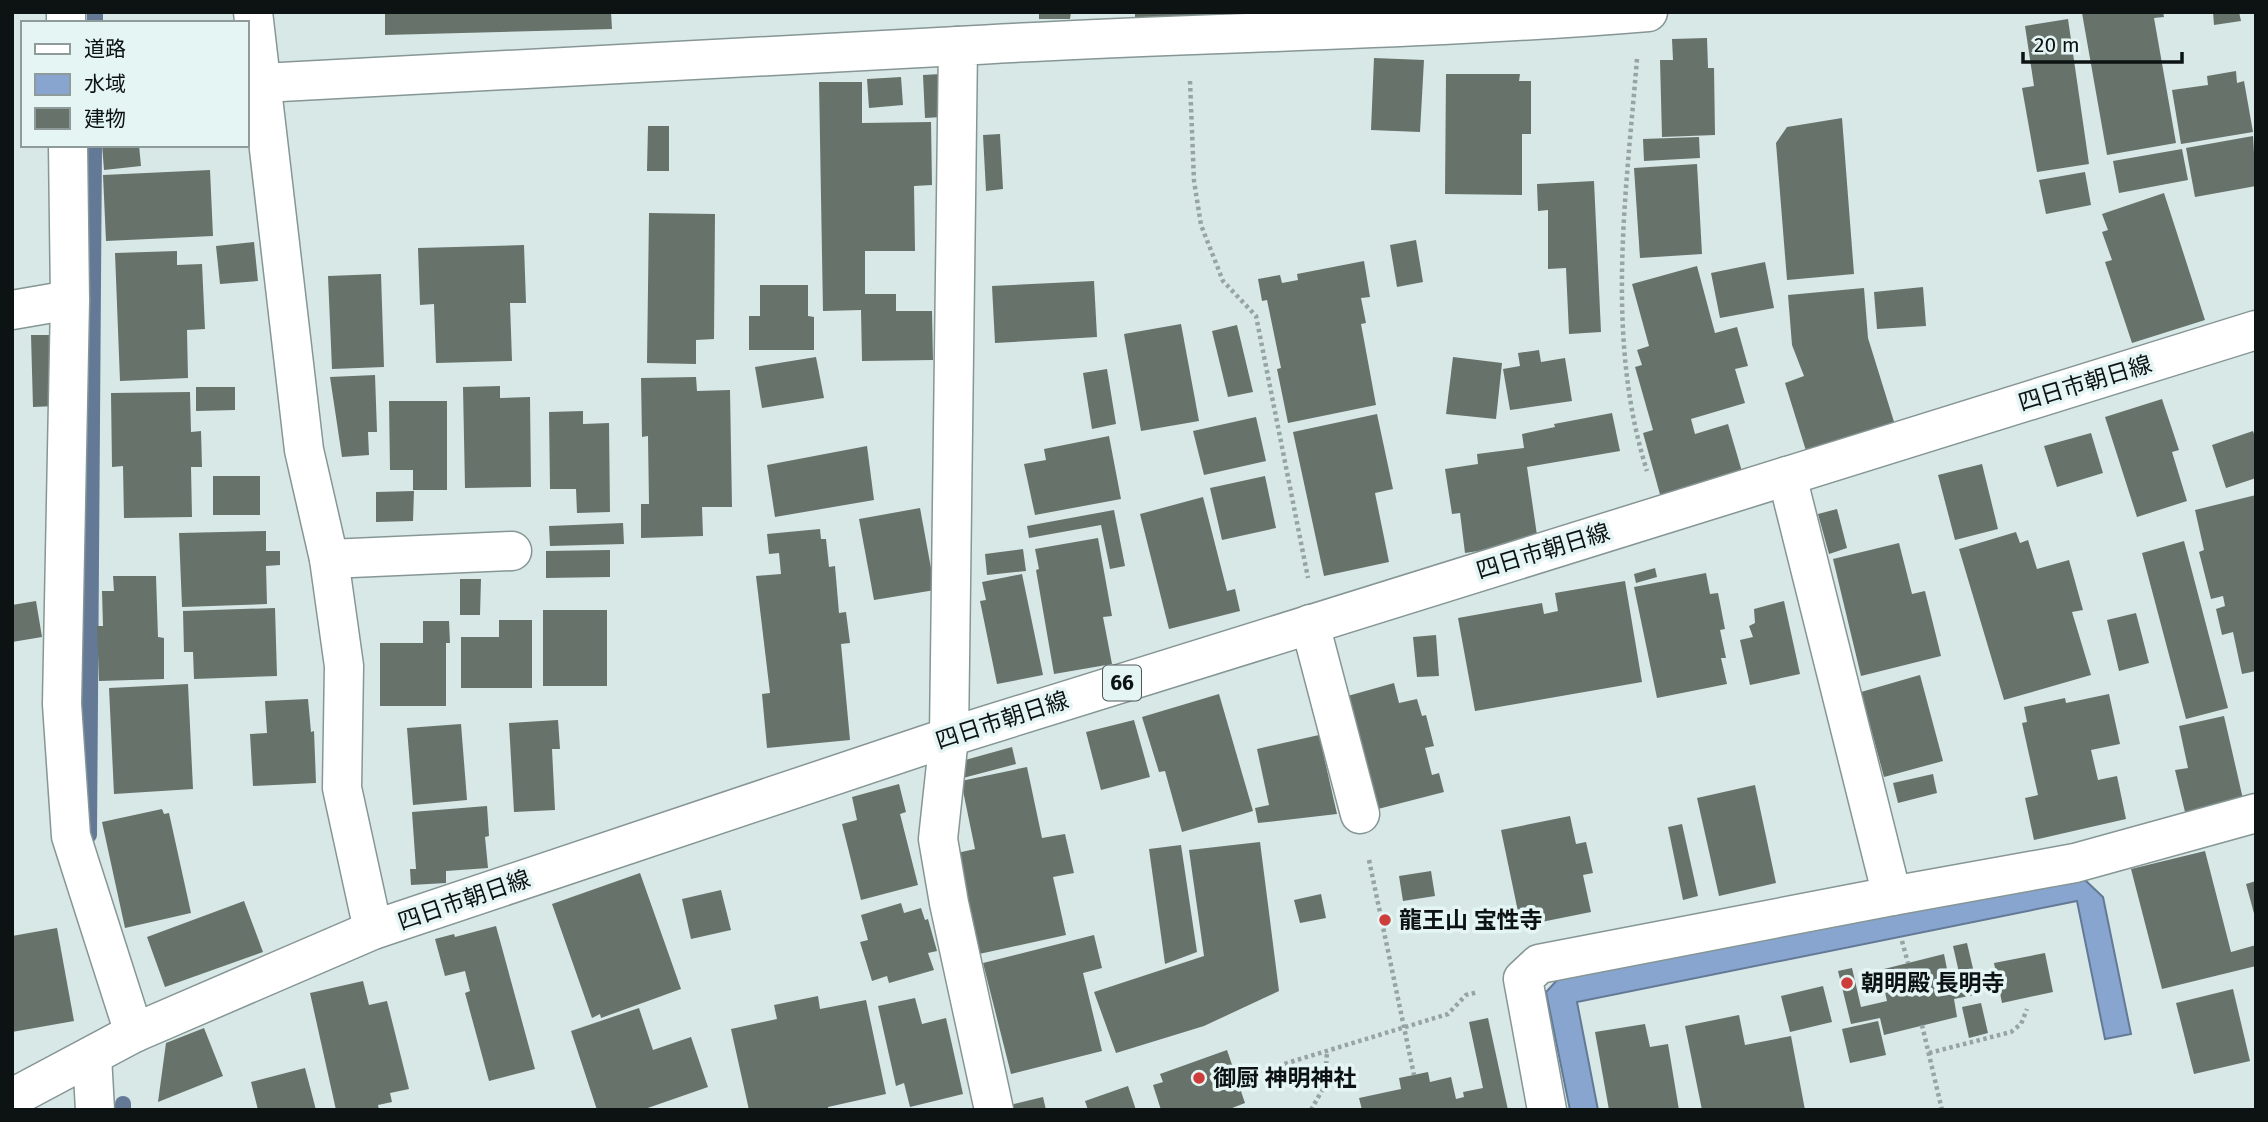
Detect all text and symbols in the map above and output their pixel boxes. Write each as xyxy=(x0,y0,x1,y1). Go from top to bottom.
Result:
legend xyxy=(21,21,248,147)
scale bar xyxy=(2023,21,2182,65)
text: 20 m xyxy=(2034,32,2080,58)
text: 道路 xyxy=(84,36,126,62)
text: 水域 xyxy=(84,71,126,97)
text: 建物 xyxy=(84,106,126,132)
street label: 四日市朝日線 xyxy=(2015,349,2155,417)
street label: 四日市朝日線 xyxy=(1473,517,1613,585)
road number: 66 xyxy=(1103,666,1141,700)
street label: 四日市朝日線 xyxy=(932,685,1072,755)
street label: 四日市朝日線 xyxy=(394,864,534,936)
place label: 龍王山 宝性寺 xyxy=(1399,906,1542,934)
marker: 龍王山 宝性寺 xyxy=(1377,912,1393,928)
place label: 朝明殿 長明寺 xyxy=(1861,969,2004,997)
marker: 朝明殿 長明寺 xyxy=(1839,975,1855,991)
place label: 御厨 神明神社 xyxy=(1213,1064,1356,1092)
marker: 御厨 神明神社 xyxy=(1191,1070,1207,1086)

